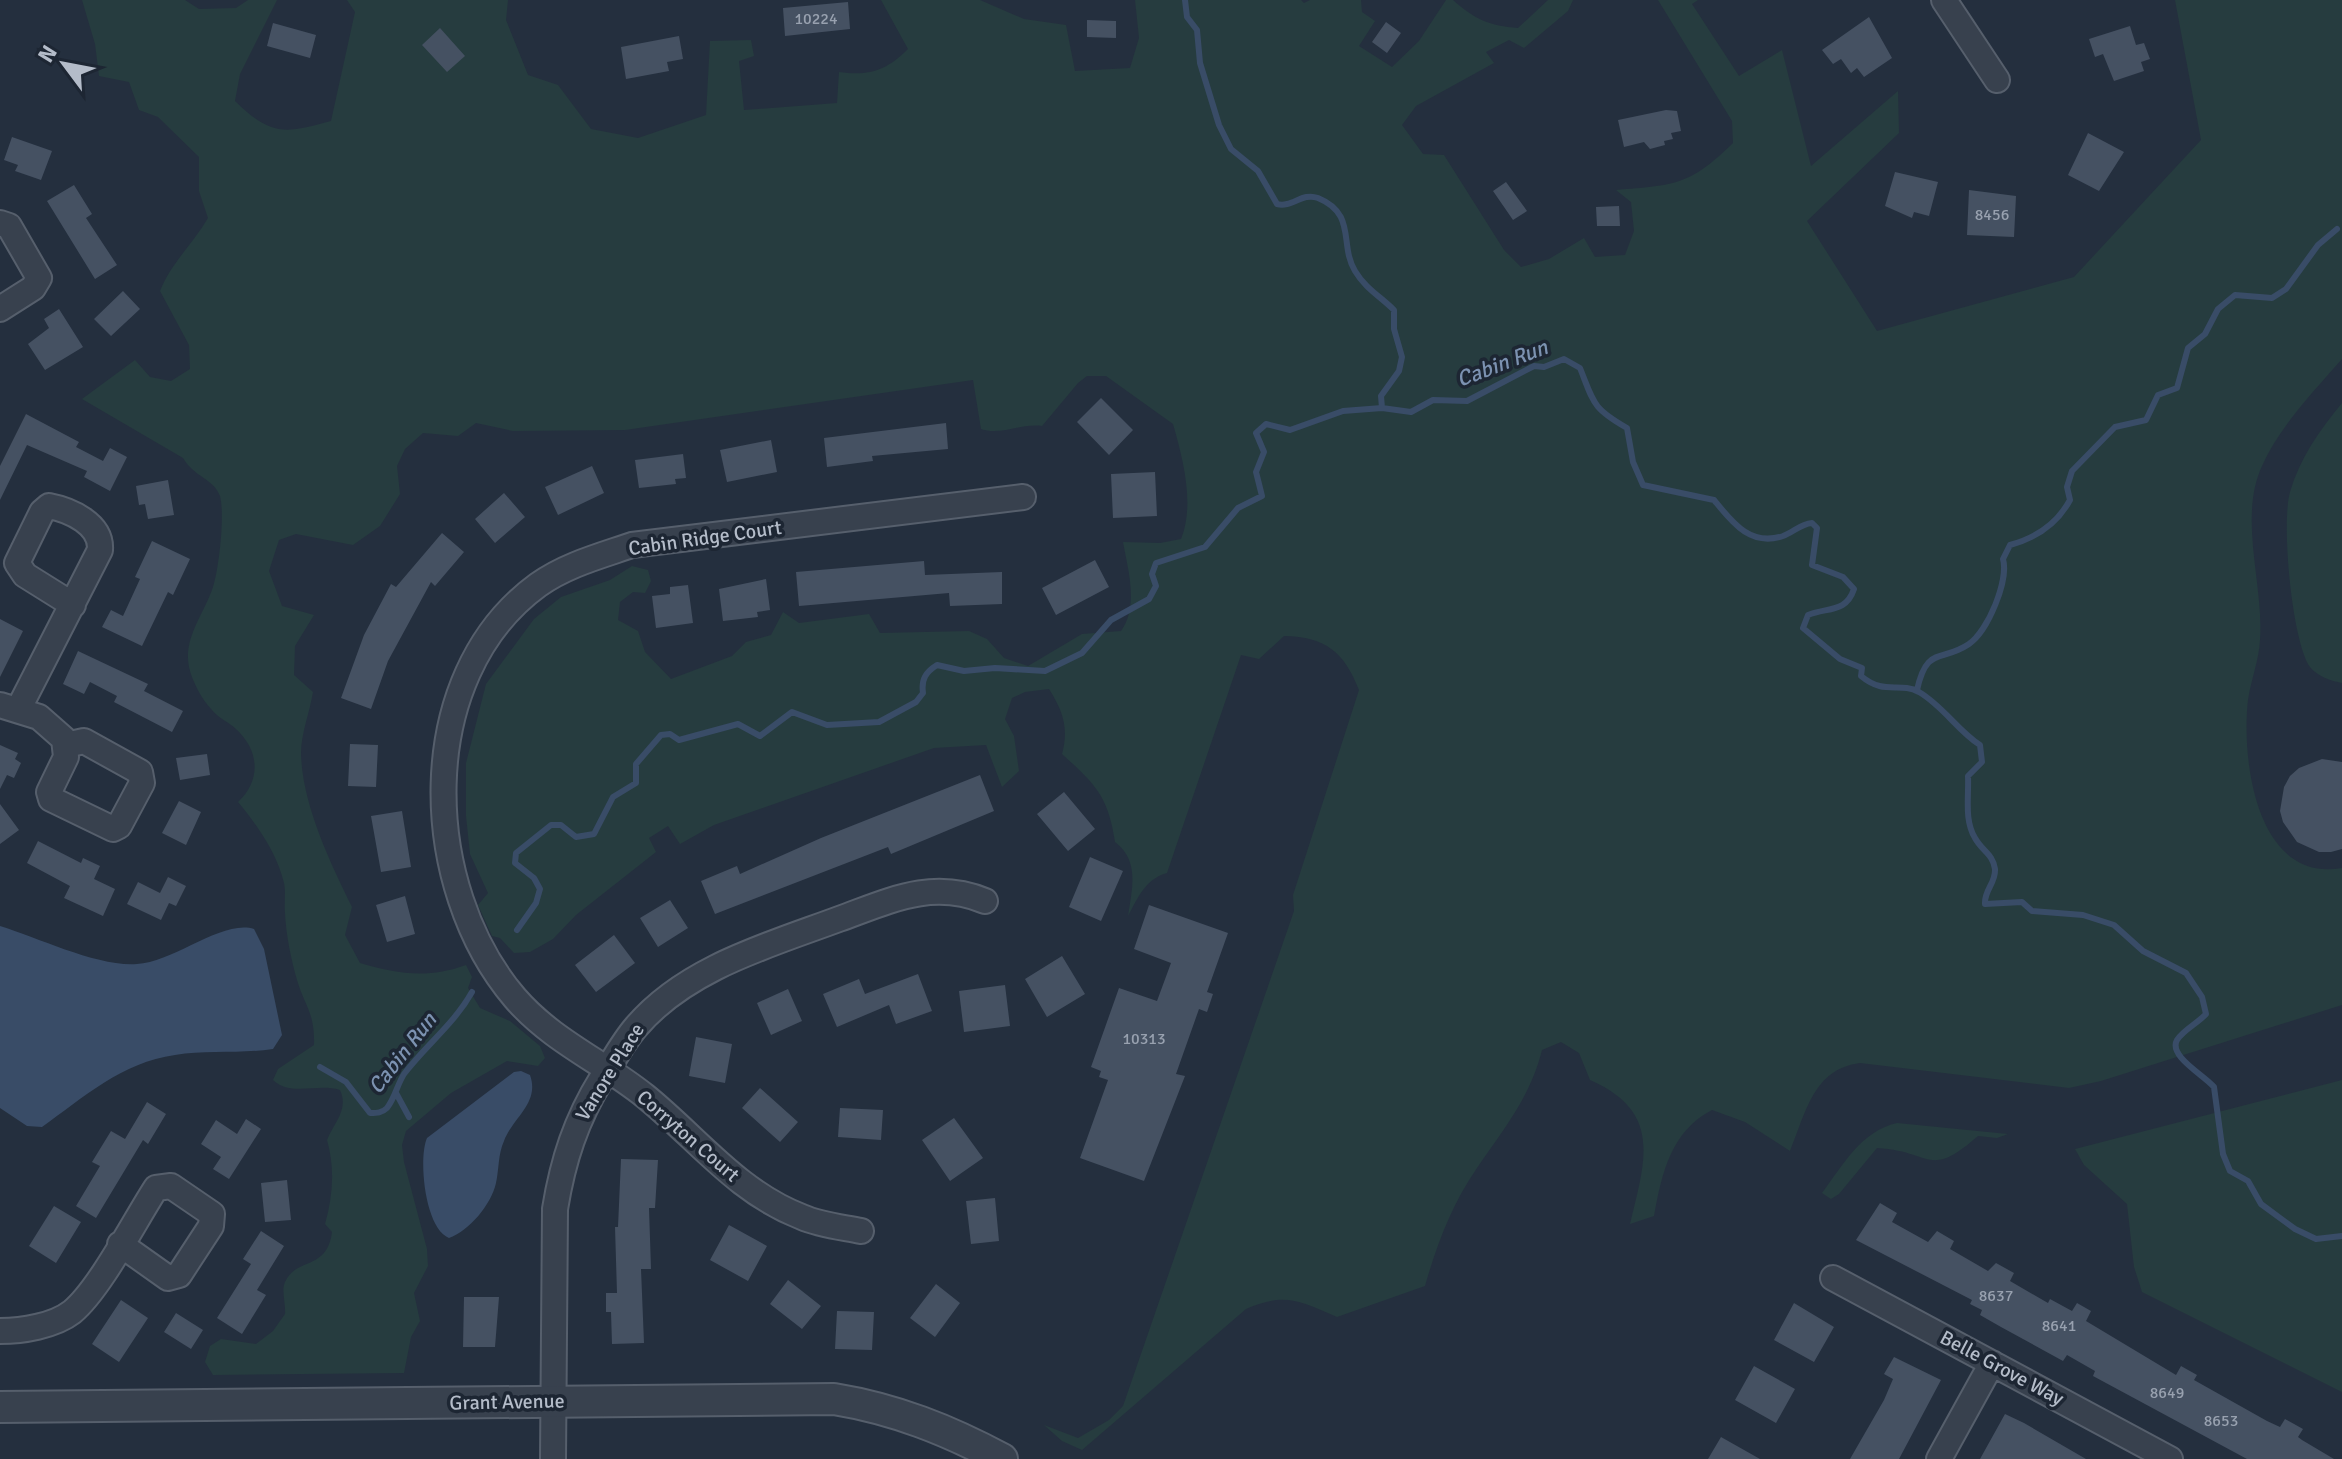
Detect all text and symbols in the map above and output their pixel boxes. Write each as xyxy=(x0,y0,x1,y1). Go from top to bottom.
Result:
house number: 10224 xyxy=(794,9,838,29)
north arrow xyxy=(24,24,104,104)
text: N xyxy=(32,40,63,67)
house number: 8456 xyxy=(1975,205,2009,225)
water label: Cabin Run xyxy=(1453,333,1552,393)
street label: Cabin Ridge Court xyxy=(627,515,783,561)
water label: Cabin Run xyxy=(362,1006,443,1099)
street label: Vanore Place xyxy=(570,1019,650,1125)
house number: 10313 xyxy=(1122,1029,1166,1049)
street label: Corryton Court xyxy=(632,1085,744,1187)
house number: 8637 xyxy=(1979,1286,2013,1306)
house number: 8641 xyxy=(2042,1316,2076,1336)
street label: Belle Grove Way xyxy=(1936,1325,2069,1411)
house number: 8649 xyxy=(2150,1383,2184,1403)
street label: Grant Avenue xyxy=(449,1388,565,1416)
house number: 8653 xyxy=(2204,1411,2238,1431)

